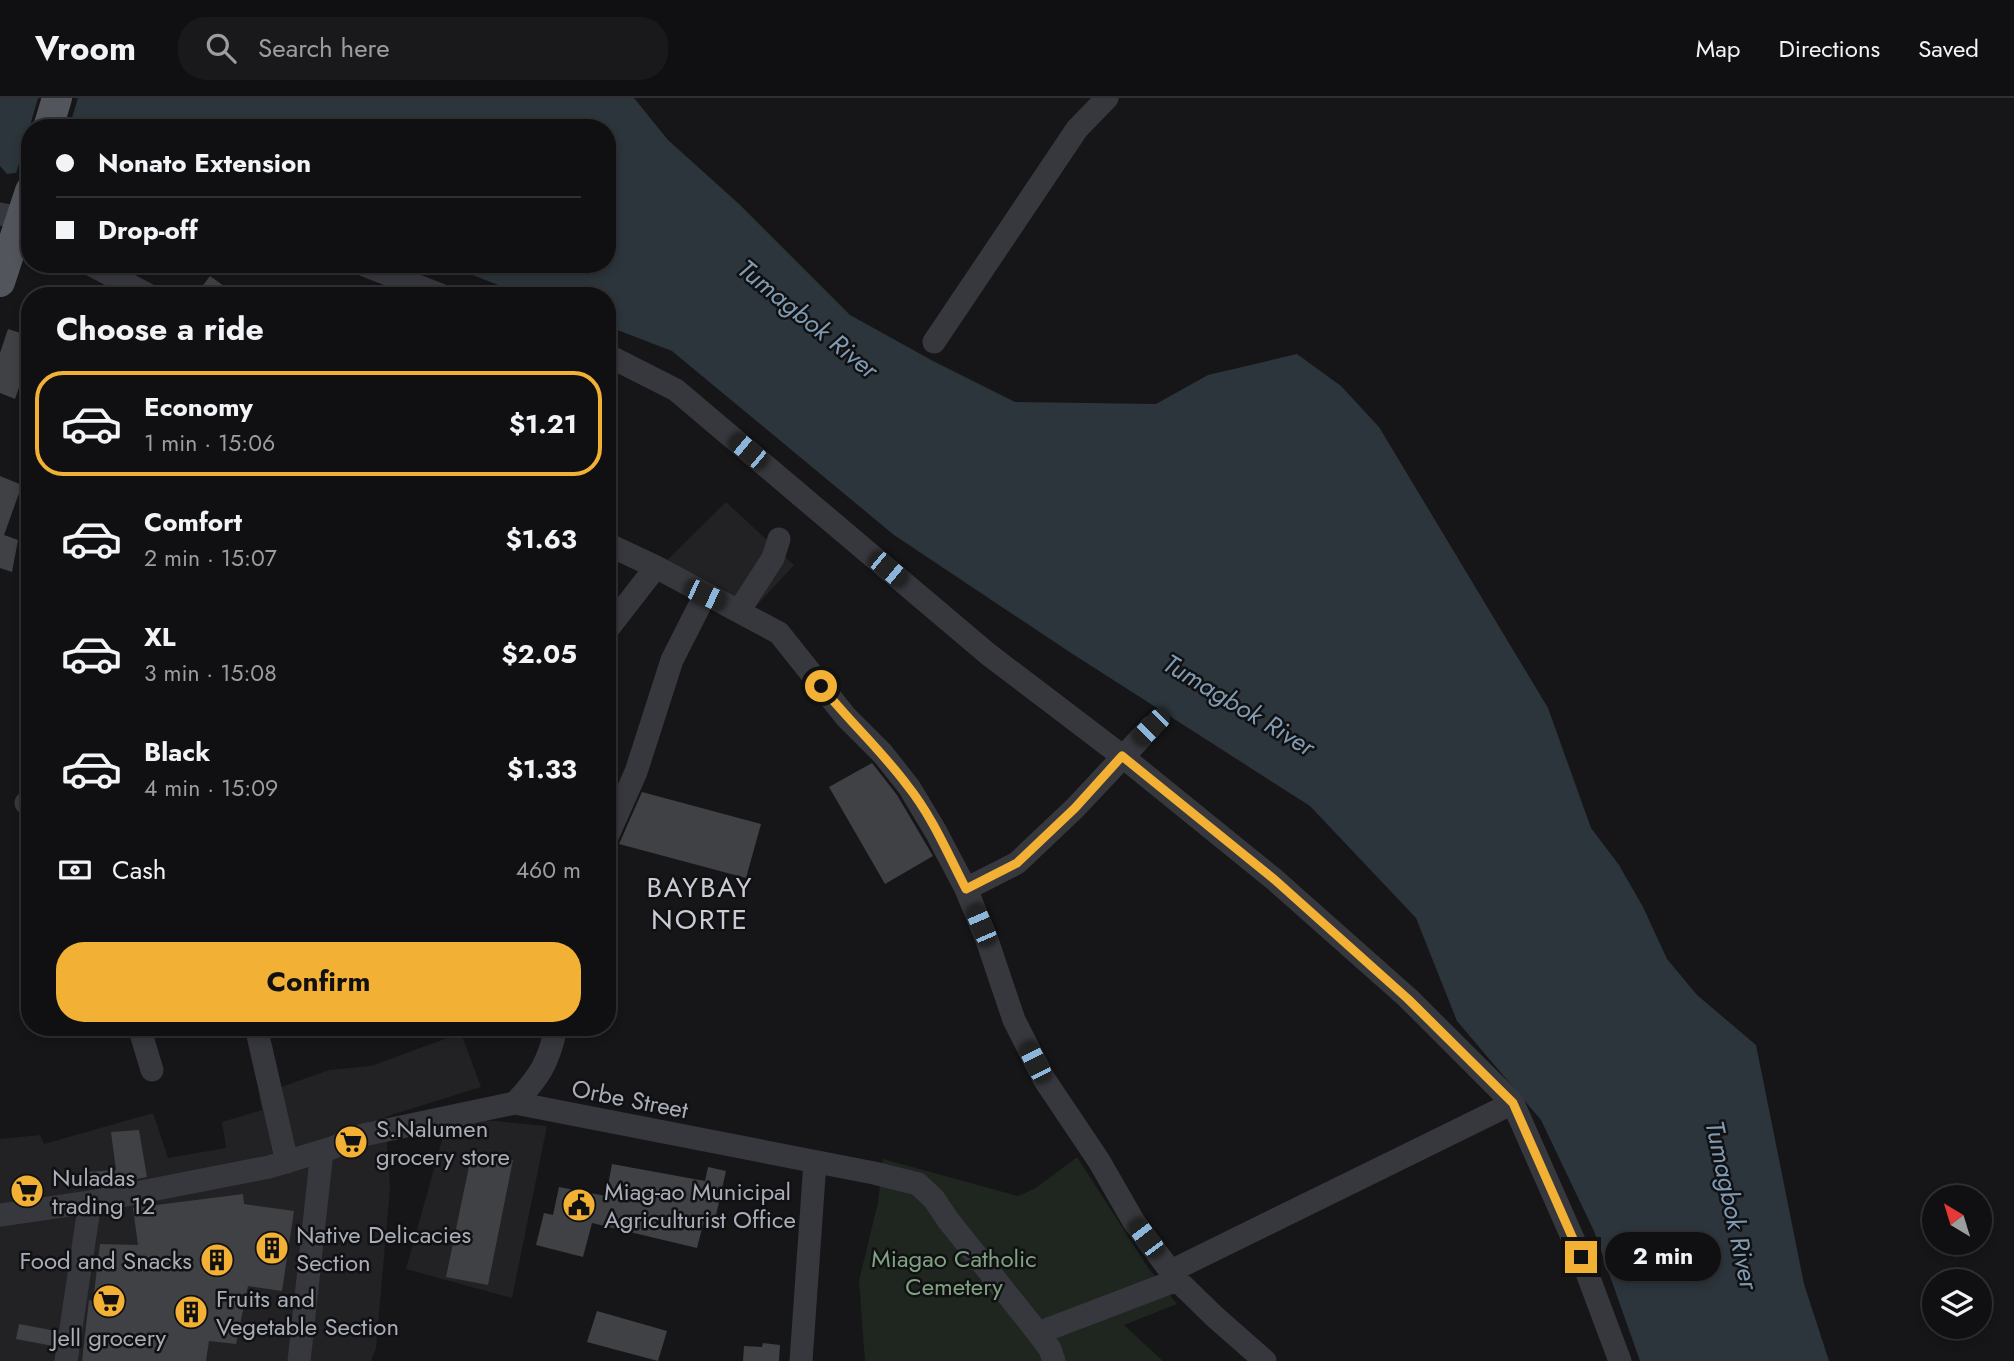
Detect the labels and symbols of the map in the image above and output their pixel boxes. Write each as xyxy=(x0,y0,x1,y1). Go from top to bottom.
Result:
water label: Tumagbok River xyxy=(729,250,888,389)
car xyxy=(726,429,771,473)
car xyxy=(866,547,911,591)
car xyxy=(682,577,729,613)
water label: Tumagbok River xyxy=(1156,645,1323,766)
route start xyxy=(805,670,837,702)
car xyxy=(1129,705,1174,749)
district label: BAYBAY NORTE xyxy=(647,867,753,940)
car xyxy=(964,902,999,948)
car xyxy=(1017,1039,1054,1085)
street label: Orbe Street xyxy=(569,1071,691,1127)
place label: S.Nalumen grocery store xyxy=(376,1111,510,1174)
water label: Tumagbok River xyxy=(1696,1117,1769,1294)
supermarket icon: S.Nalumen grocery store xyxy=(332,1123,370,1161)
place label: Nuladas trading 12 xyxy=(52,1160,155,1223)
supermarket icon: Nuladas trading 12 xyxy=(8,1172,46,1210)
place label: Miag-ao Municipal Agriculturist Office xyxy=(604,1174,796,1237)
north arrow xyxy=(1922,1185,1992,1255)
public building icon: Miag-ao Municipal Agriculturist Office xyxy=(560,1186,598,1224)
car xyxy=(1125,1215,1168,1261)
place label: Native Delicacies Section xyxy=(296,1217,471,1280)
building icon: Native Delicacies Section xyxy=(253,1229,291,1267)
callout: 2 min xyxy=(1606,1232,1721,1282)
building icon: Food and Snacks xyxy=(198,1241,236,1279)
park label: Miagao Catholic Cemetery xyxy=(871,1241,1037,1304)
route end xyxy=(1565,1241,1597,1273)
place label: Food and Snacks xyxy=(20,1243,192,1278)
place label: Fruits and Vegetable Section xyxy=(216,1281,399,1344)
supermarket icon: Jell grocery xyxy=(90,1282,128,1320)
building icon: Fruits and Vegetable Section xyxy=(172,1293,210,1331)
place label: Jell grocery xyxy=(49,1320,167,1355)

